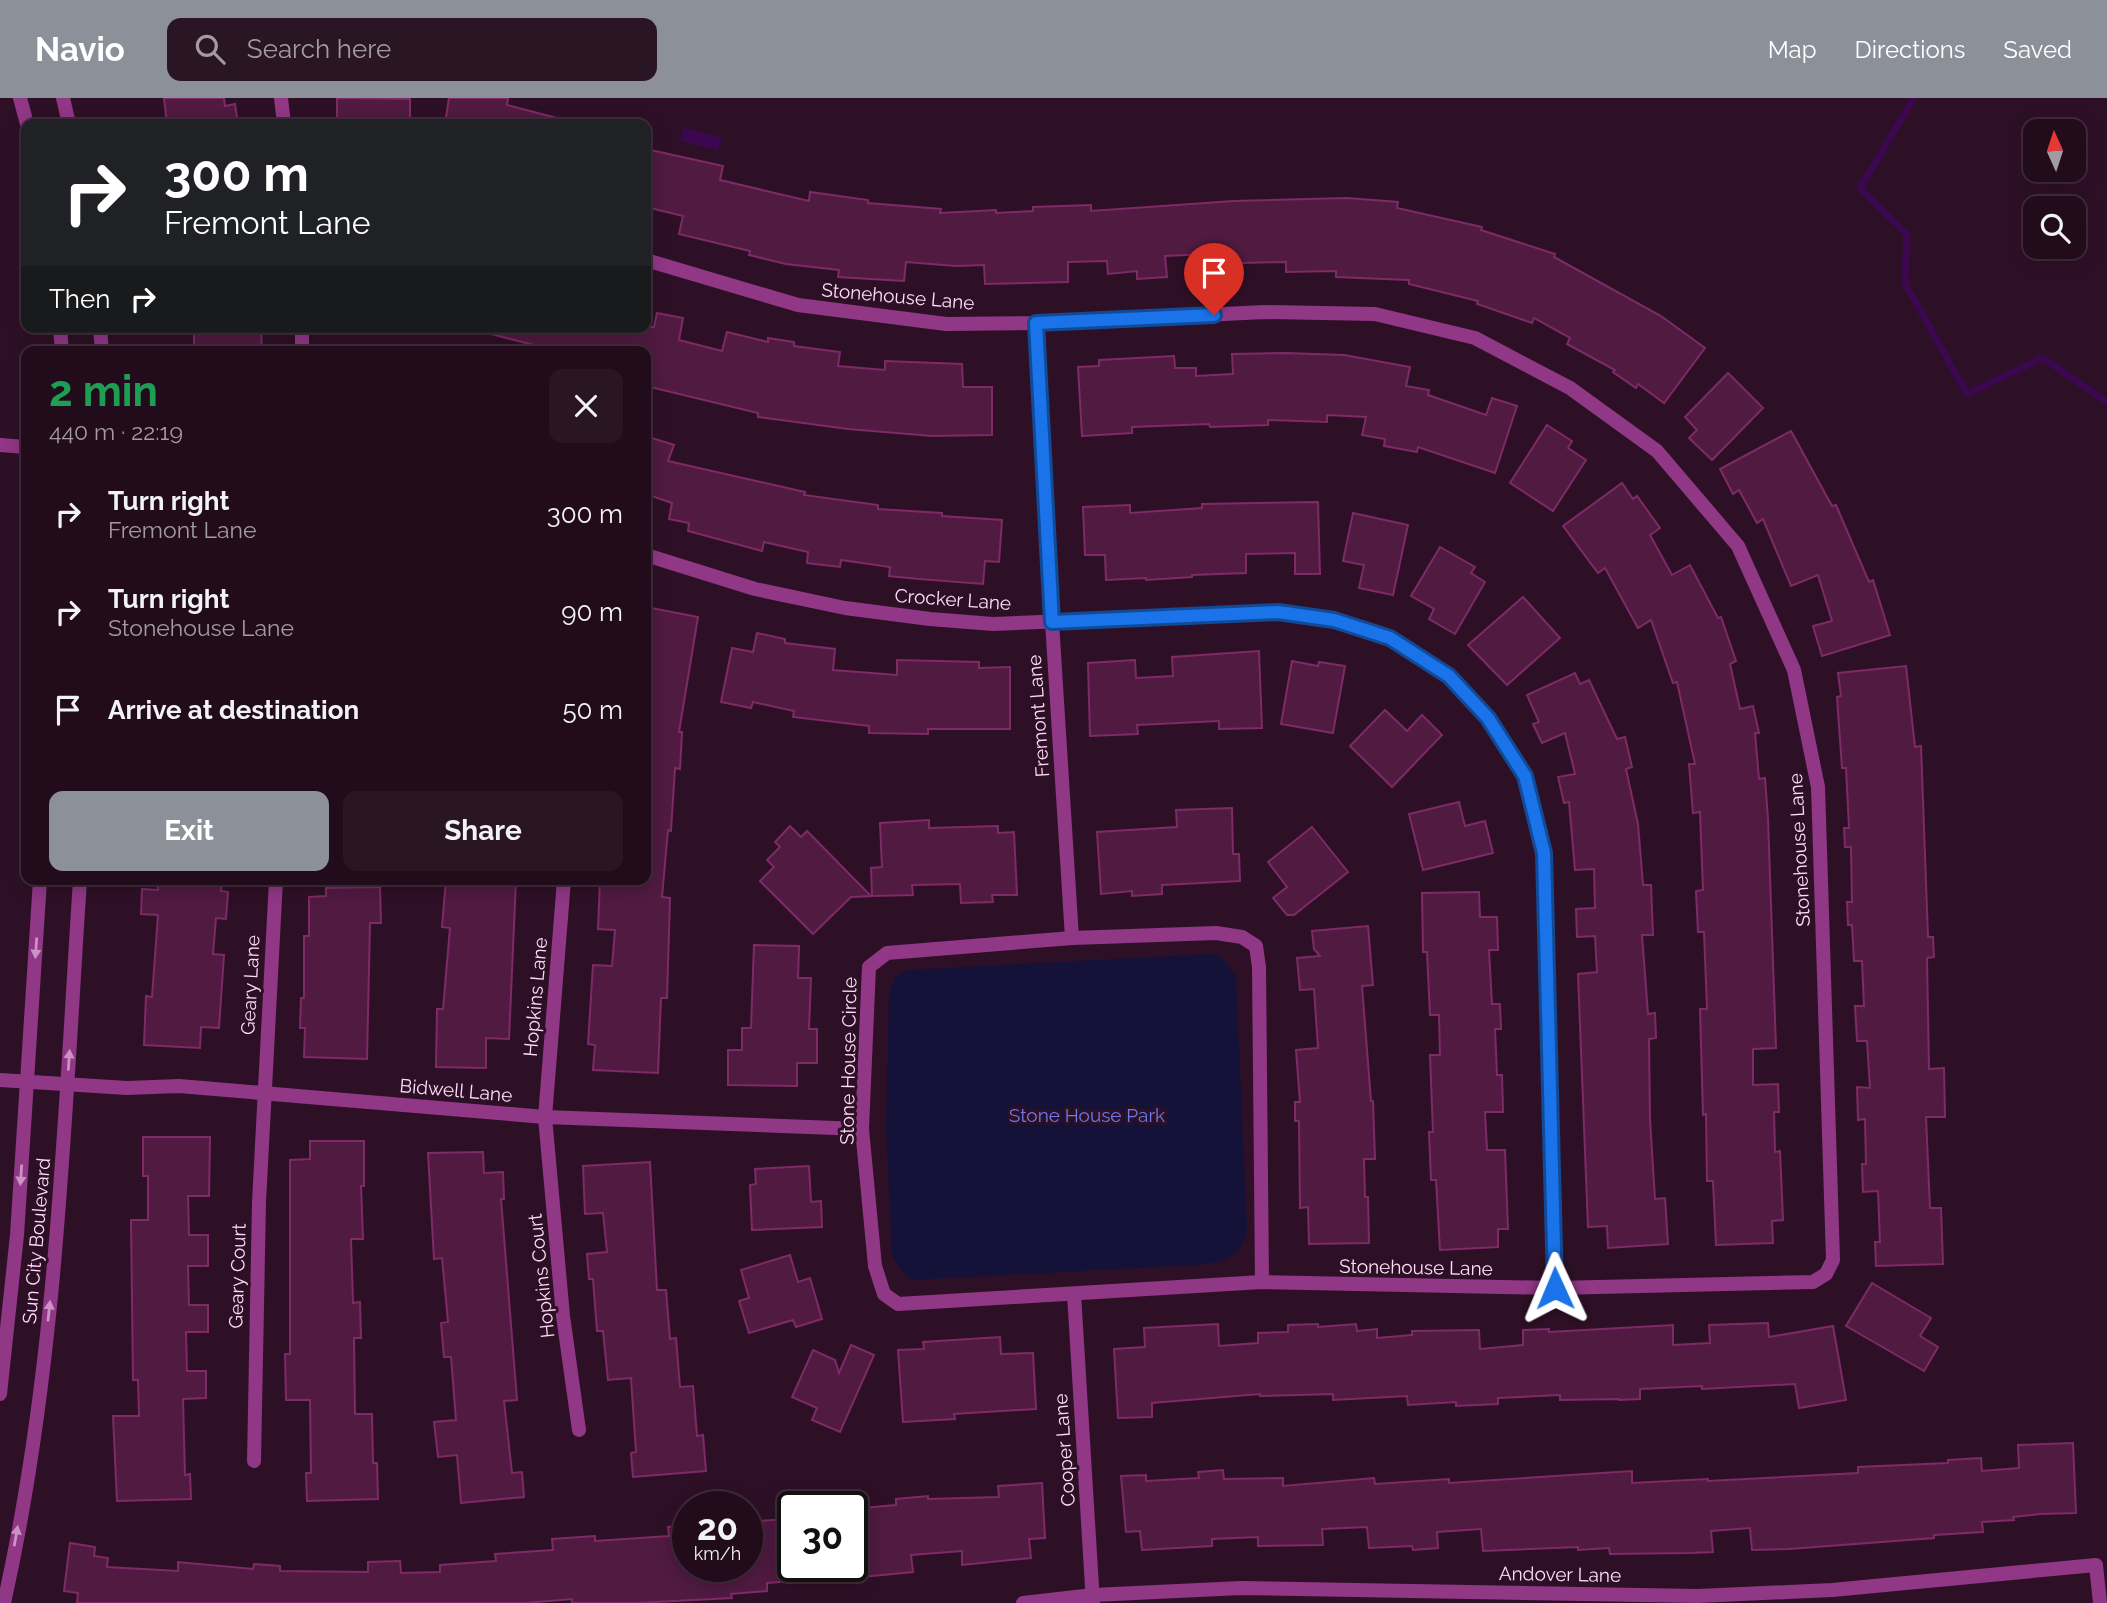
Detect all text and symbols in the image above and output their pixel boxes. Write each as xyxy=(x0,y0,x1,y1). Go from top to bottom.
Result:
search box xyxy=(167,18,657,81)
text: Navio xyxy=(35,30,125,69)
icon: search xyxy=(191,30,229,68)
text: Search here xyxy=(247,34,391,64)
text: Map xyxy=(1768,35,1817,64)
text: Directions xyxy=(1855,35,1965,64)
text: Saved xyxy=(2003,35,2072,64)
north arrow xyxy=(2023,119,2086,182)
map controls xyxy=(2023,119,2086,259)
text: 300 m xyxy=(164,145,309,202)
icon: right xyxy=(49,147,140,238)
button: search xyxy=(2023,196,2086,259)
text: Fremont Lane xyxy=(164,204,370,241)
pin xyxy=(1184,243,1244,315)
icon: arrive xyxy=(1195,254,1233,292)
street label: Stonehouse Lane xyxy=(821,278,975,314)
icon: right xyxy=(124,280,162,318)
text: Then xyxy=(49,284,110,314)
text: 2 min xyxy=(49,367,158,416)
button: close xyxy=(549,369,623,443)
text: 440 m · 22:19 xyxy=(49,418,183,445)
text: Turn right xyxy=(108,486,229,516)
icon: right xyxy=(49,495,87,533)
text: 300 m xyxy=(547,499,623,529)
text: Fremont Lane xyxy=(108,516,256,543)
text: Turn right xyxy=(108,584,229,614)
street label: Crocker Lane xyxy=(894,584,1012,614)
icon: right xyxy=(49,593,87,631)
text: 90 m xyxy=(561,597,623,627)
text: Stonehouse Lane xyxy=(108,614,294,641)
street label: Fremont Lane xyxy=(1023,654,1053,778)
icon: arrive xyxy=(49,691,87,729)
text: Arrive at destination xyxy=(108,695,359,725)
text: 50 m xyxy=(562,695,623,725)
street label: Stonehouse Lane xyxy=(1784,773,1814,927)
button: Exit xyxy=(49,791,329,871)
button: Share xyxy=(343,791,623,871)
street label: Geary Lane xyxy=(236,934,264,1036)
street label: Hopkins Lane xyxy=(519,936,551,1058)
one-way arrow xyxy=(30,938,41,960)
street label: Stone House Circle xyxy=(836,977,860,1145)
one-way arrow xyxy=(63,1048,74,1070)
street label: Bidwell Lane xyxy=(399,1074,513,1106)
park label: Stone House Park xyxy=(1009,1104,1165,1126)
street label: Sun City Boulevard xyxy=(18,1157,54,1325)
one-way arrow xyxy=(15,1165,26,1187)
street label: Hopkins Court xyxy=(523,1212,558,1339)
street label: Geary Court xyxy=(224,1222,250,1329)
position arrow xyxy=(1518,1251,1592,1325)
street label: Stonehouse Lane xyxy=(1339,1255,1493,1279)
one-way arrow xyxy=(44,1300,55,1322)
street label: Cooper Lane xyxy=(1049,1393,1079,1507)
speed limit sign: 30 xyxy=(777,1491,868,1582)
text: 20 xyxy=(697,1507,738,1548)
one-way arrow xyxy=(11,1525,22,1547)
text: km/h xyxy=(694,1543,741,1564)
street label: Andover Lane xyxy=(1499,1562,1621,1586)

